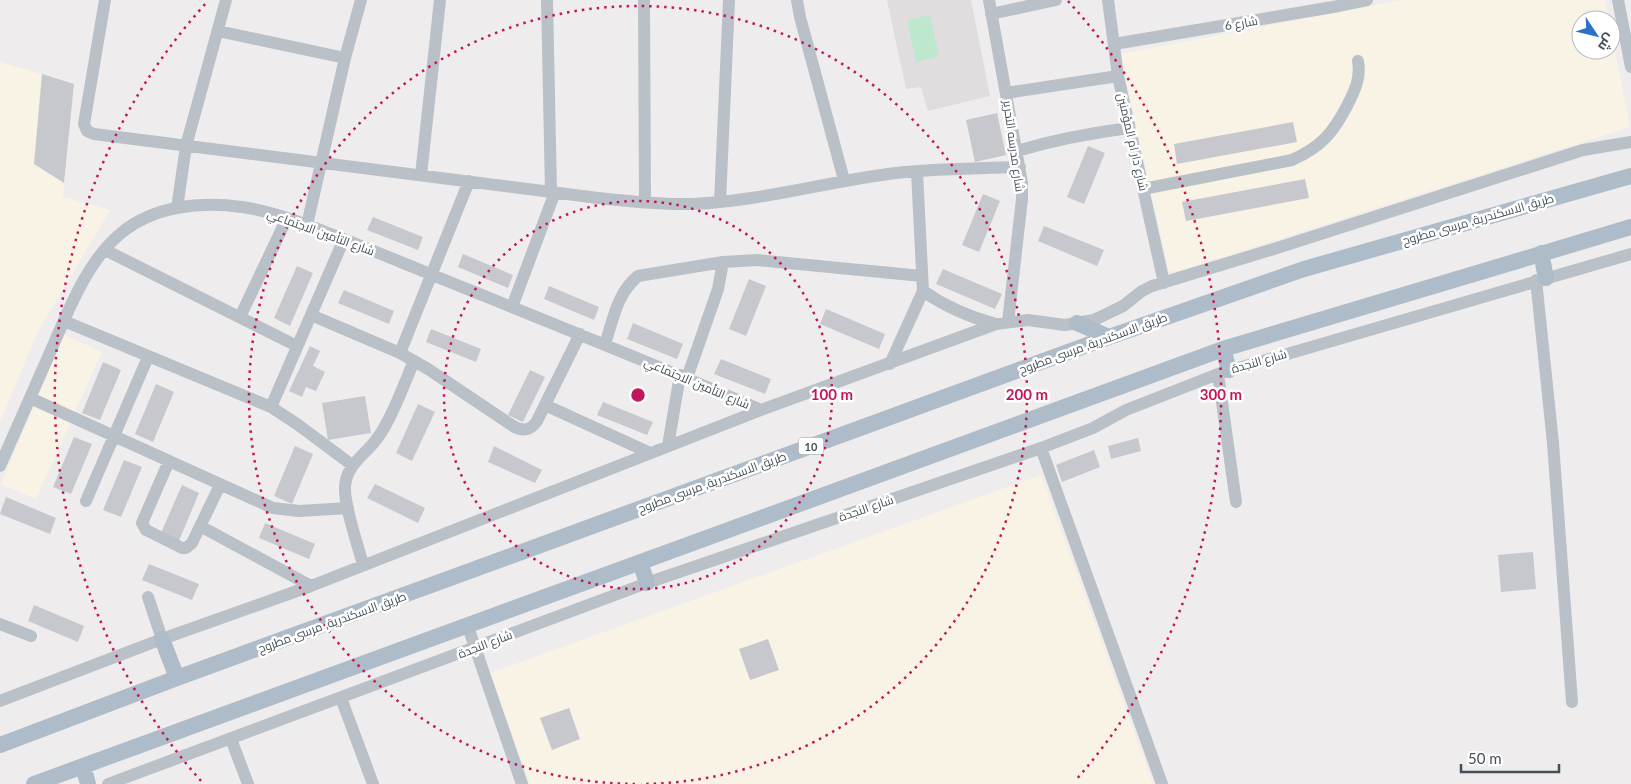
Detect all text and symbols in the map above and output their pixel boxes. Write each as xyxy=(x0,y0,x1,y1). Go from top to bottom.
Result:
north arrow xyxy=(1571,10,1621,60)
street label: شارع 6 xyxy=(1223,13,1259,34)
text: ش xyxy=(1594,30,1619,55)
street label: شارع دار ام المؤمنين xyxy=(1113,92,1152,193)
street label: شارع مدرسه التحرير xyxy=(999,98,1028,193)
street label: طريق الاسكندرية, مرسى مطروح xyxy=(1401,190,1556,249)
street label: شارع التأمين الاجتماعي xyxy=(264,206,377,261)
street label: طريق الاسكندرية, مرسى مطروح xyxy=(1017,309,1170,378)
street label: شارع النجدة xyxy=(1230,346,1289,377)
street label: شارع التأمين الاجتماعي xyxy=(641,354,752,415)
text: 100 m xyxy=(811,385,853,403)
text: 200 m xyxy=(1006,385,1048,403)
text: 300 m xyxy=(1200,385,1242,403)
centre of rings xyxy=(629,386,647,404)
road number: 10 xyxy=(798,438,824,454)
street label: طريق الاسكندرية, مرسى مطروح xyxy=(636,448,789,517)
street label: شارع النجدة xyxy=(837,492,896,525)
street label: طريق الاسكندرية, مرسى مطروح xyxy=(256,588,409,657)
street label: شارع النجدة xyxy=(456,627,515,662)
scale bar xyxy=(1461,742,1558,774)
text: 50 m xyxy=(1468,749,1502,767)

